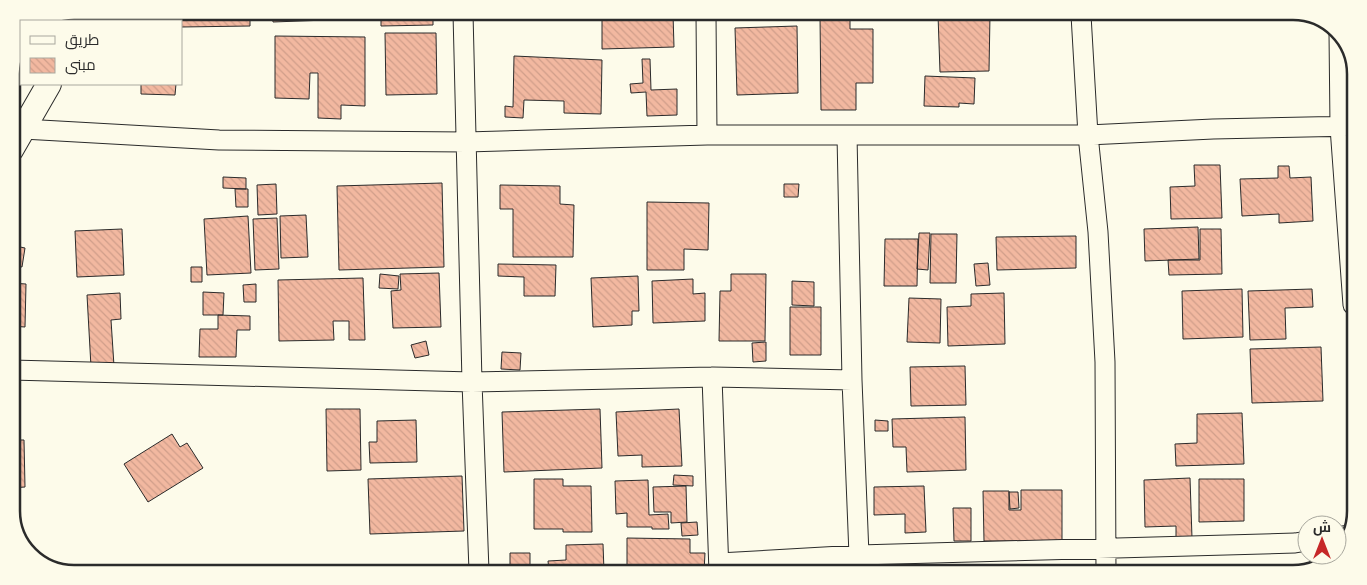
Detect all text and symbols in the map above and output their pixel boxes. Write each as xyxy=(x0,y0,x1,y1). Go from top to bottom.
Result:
legend xyxy=(20,20,182,85)
text: طريق xyxy=(65,30,99,50)
text: مبنى xyxy=(65,55,96,75)
north arrow xyxy=(1297,515,1347,565)
text: ش xyxy=(1313,518,1331,536)

